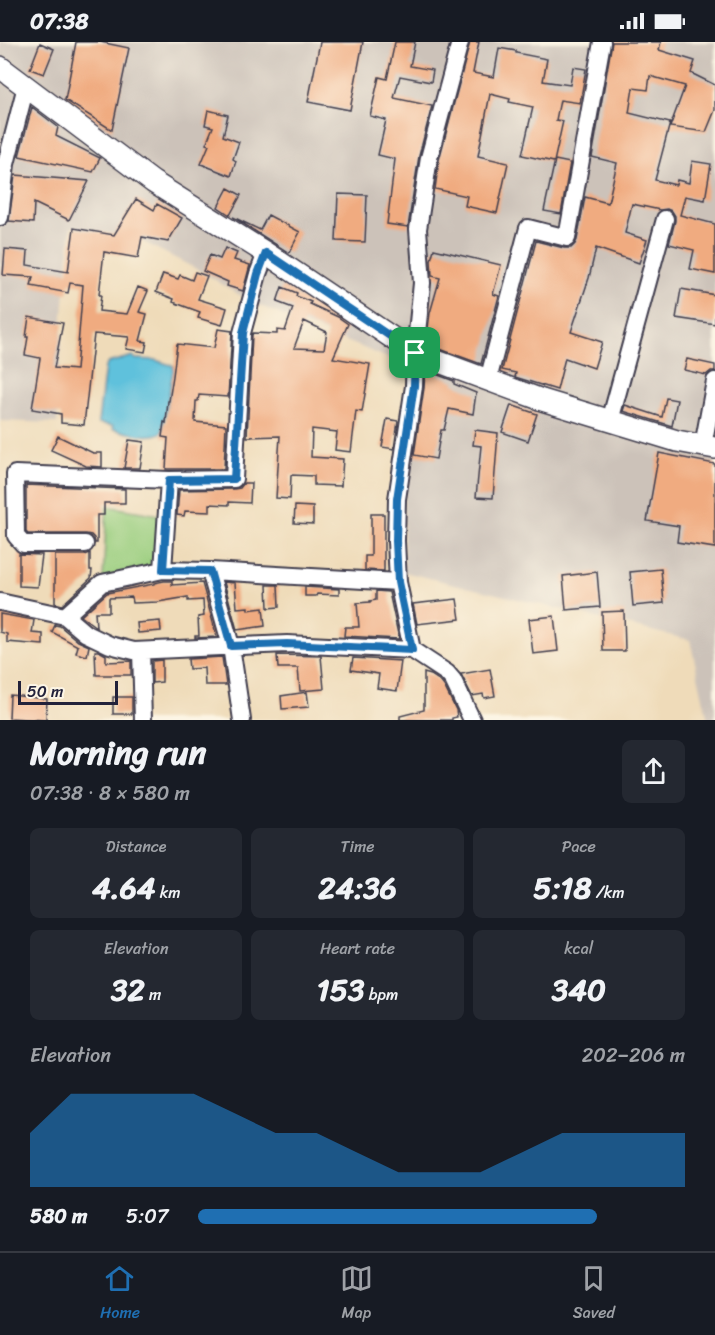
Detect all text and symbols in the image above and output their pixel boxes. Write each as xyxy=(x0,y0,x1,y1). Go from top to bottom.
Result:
text: 07:38 xyxy=(30,2,88,41)
pin xyxy=(389,327,440,378)
icon: arrive xyxy=(398,336,431,369)
text: 50 m xyxy=(27,677,63,706)
scale bar xyxy=(18,678,118,706)
text: Morning run xyxy=(30,724,206,782)
button: share xyxy=(622,740,685,803)
text: 07:38 · 8 × 580 m xyxy=(30,776,190,811)
text: Distance xyxy=(106,832,167,861)
text: Time xyxy=(341,832,374,861)
text: Pace xyxy=(562,832,596,861)
text: 4.64 xyxy=(92,861,155,915)
text: 24:36 xyxy=(318,861,397,915)
text: 5:18 xyxy=(533,861,592,915)
text: km xyxy=(155,878,180,907)
text: /km xyxy=(592,878,624,907)
text: Elevation xyxy=(104,934,169,963)
text: Heart rate xyxy=(320,934,395,963)
text: kcal xyxy=(564,934,593,963)
text: 32 xyxy=(111,963,145,1017)
text: 153 xyxy=(317,963,364,1017)
text: 340 xyxy=(552,963,606,1017)
text: m xyxy=(145,980,161,1009)
text: bpm xyxy=(364,980,398,1009)
text: Elevation xyxy=(30,1038,111,1073)
text: 202–206 m xyxy=(582,1038,685,1073)
text: 580 m xyxy=(30,1199,87,1234)
text: 5:07 xyxy=(126,1199,168,1234)
tab: Home xyxy=(100,1262,140,1327)
tab: Map xyxy=(340,1262,373,1327)
tab: Saved xyxy=(573,1262,615,1327)

